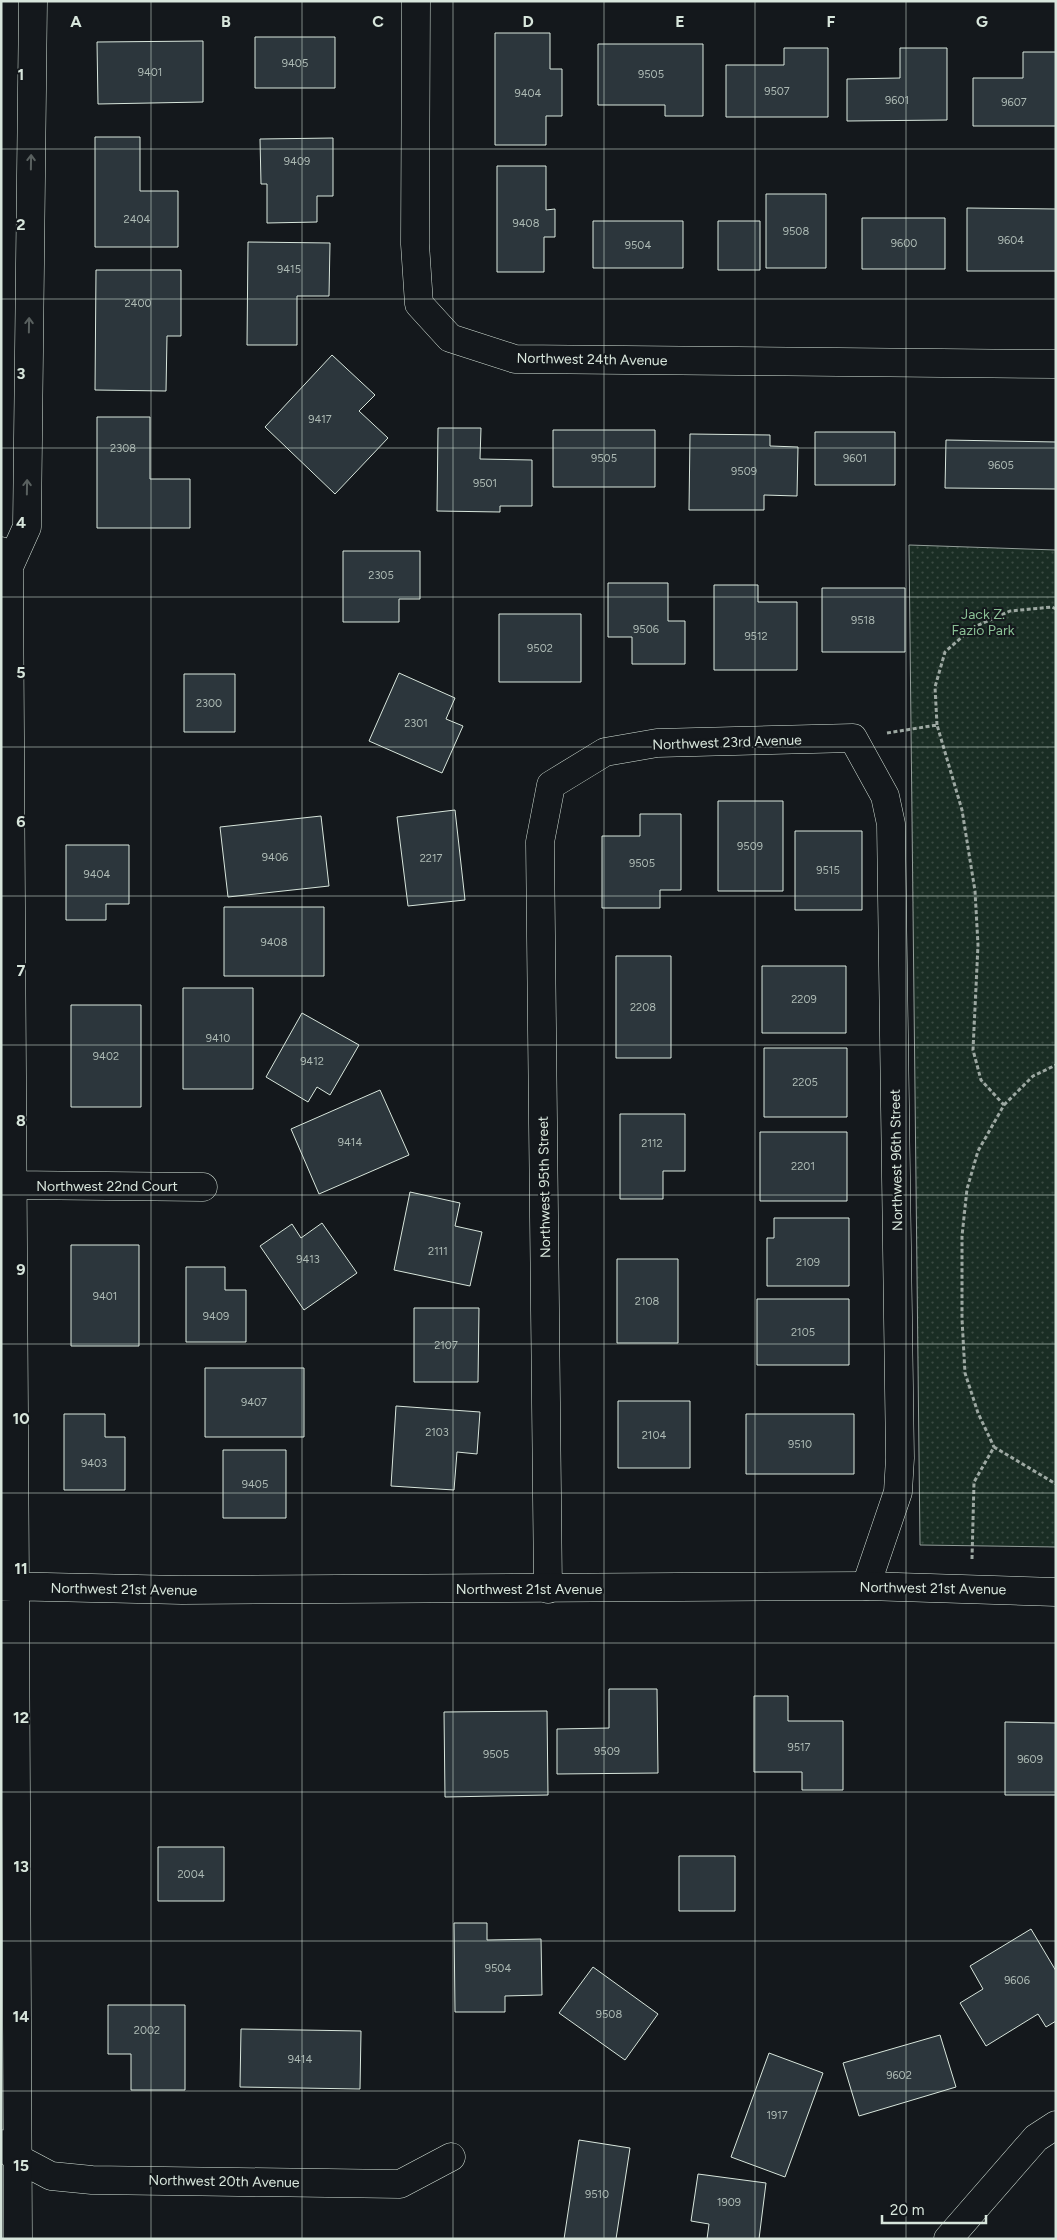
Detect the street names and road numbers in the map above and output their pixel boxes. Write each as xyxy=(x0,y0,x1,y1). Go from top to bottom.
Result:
street label: Northwest 24th Avenue xyxy=(516,350,668,369)
street label: Northwest 23rd Avenue xyxy=(652,731,802,754)
street label: Northwest 96th Street xyxy=(887,1089,906,1231)
street label: Northwest 95th Street xyxy=(535,1116,554,1258)
street label: Northwest 22nd Court xyxy=(36,1178,178,1195)
street label: Northwest 21st Avenue xyxy=(860,1579,1007,1598)
street label: Northwest 21st Avenue xyxy=(51,1580,198,1599)
street label: Northwest 21st Avenue xyxy=(456,1581,603,1598)
street label: Northwest 20th Avenue xyxy=(148,2172,300,2191)

